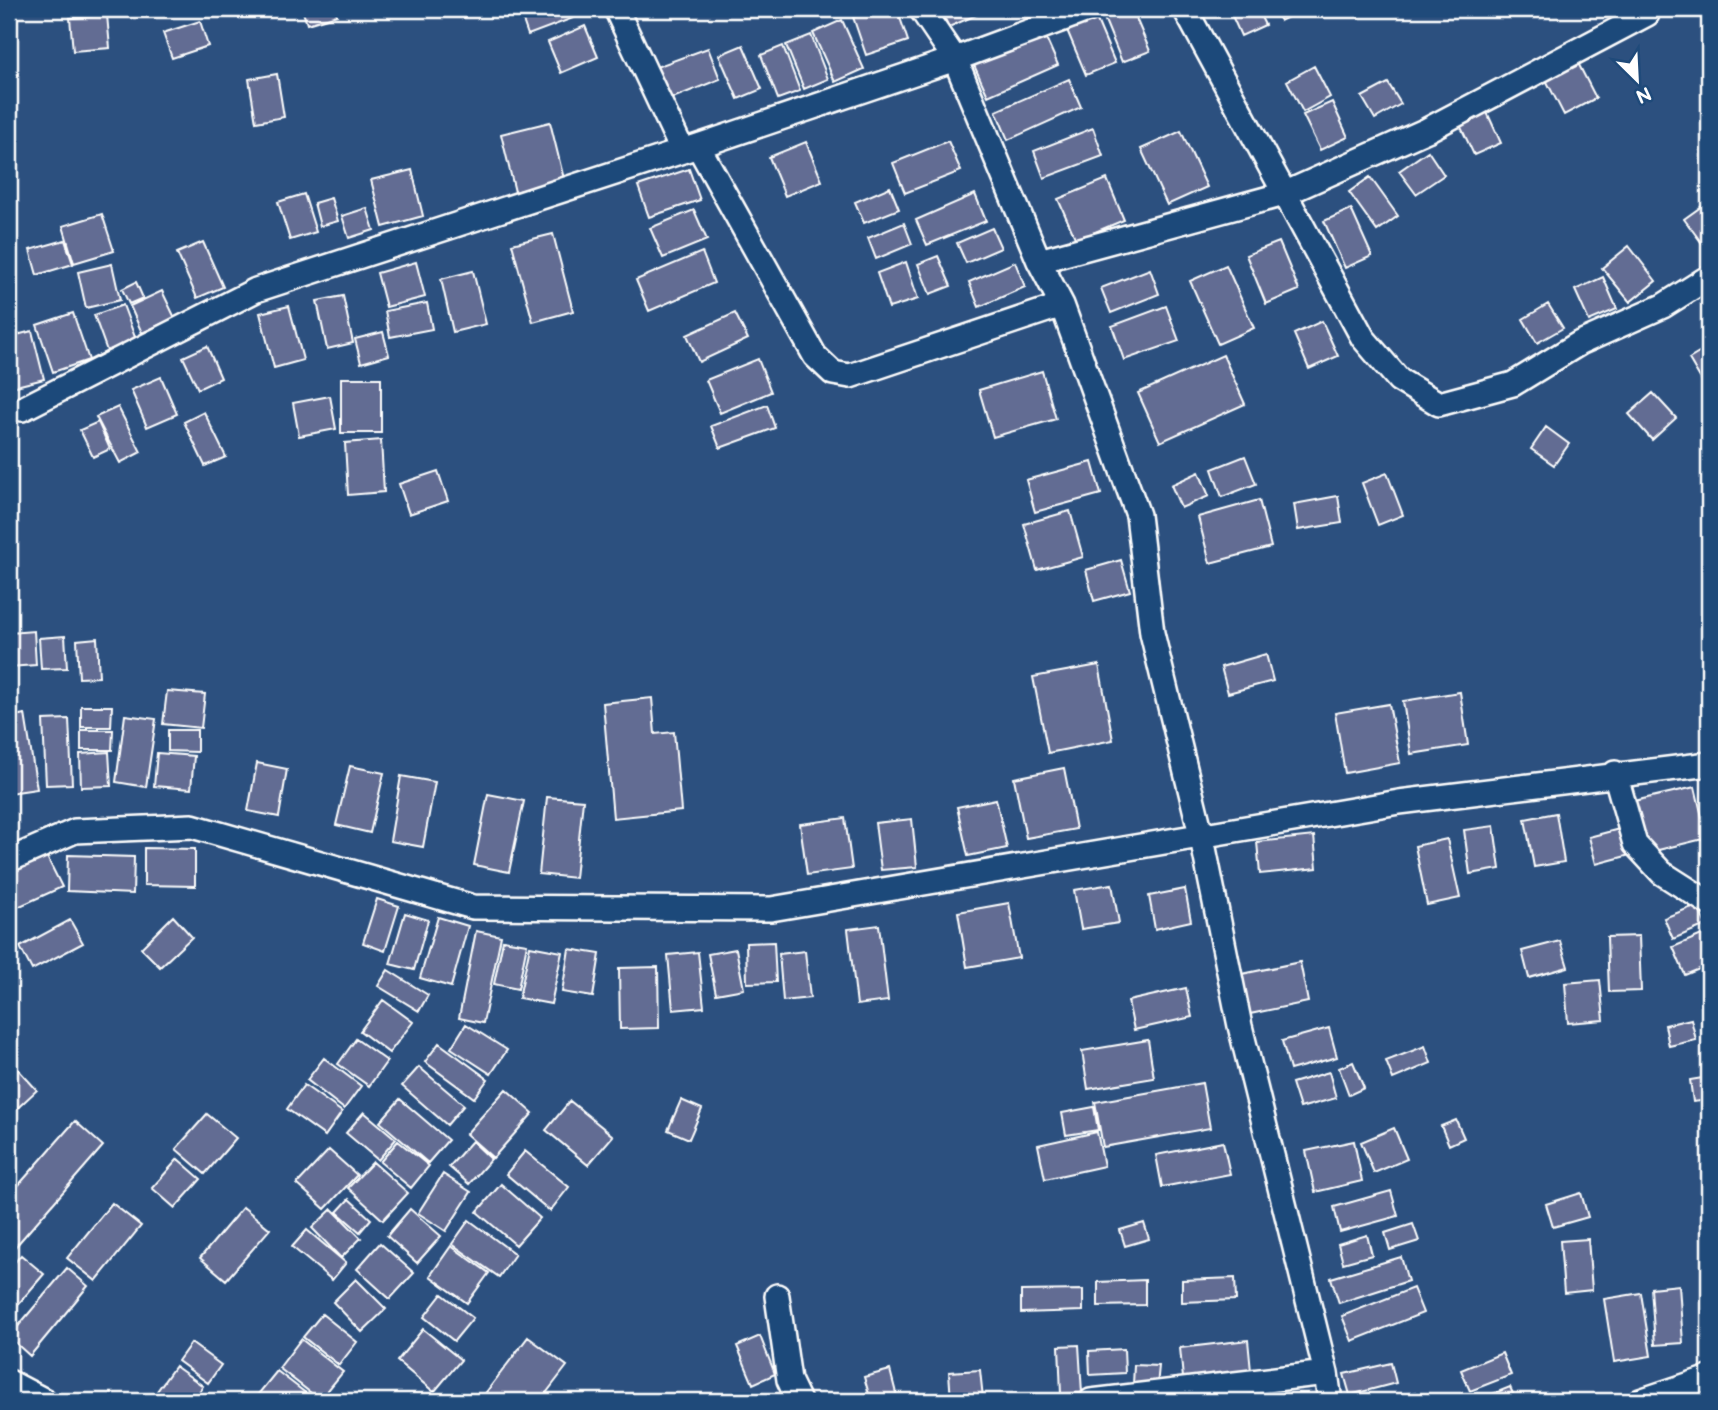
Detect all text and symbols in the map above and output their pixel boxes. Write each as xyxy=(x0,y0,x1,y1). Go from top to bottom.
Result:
north arrow xyxy=(1602,46,1672,116)
text: N xyxy=(1632,81,1655,108)

